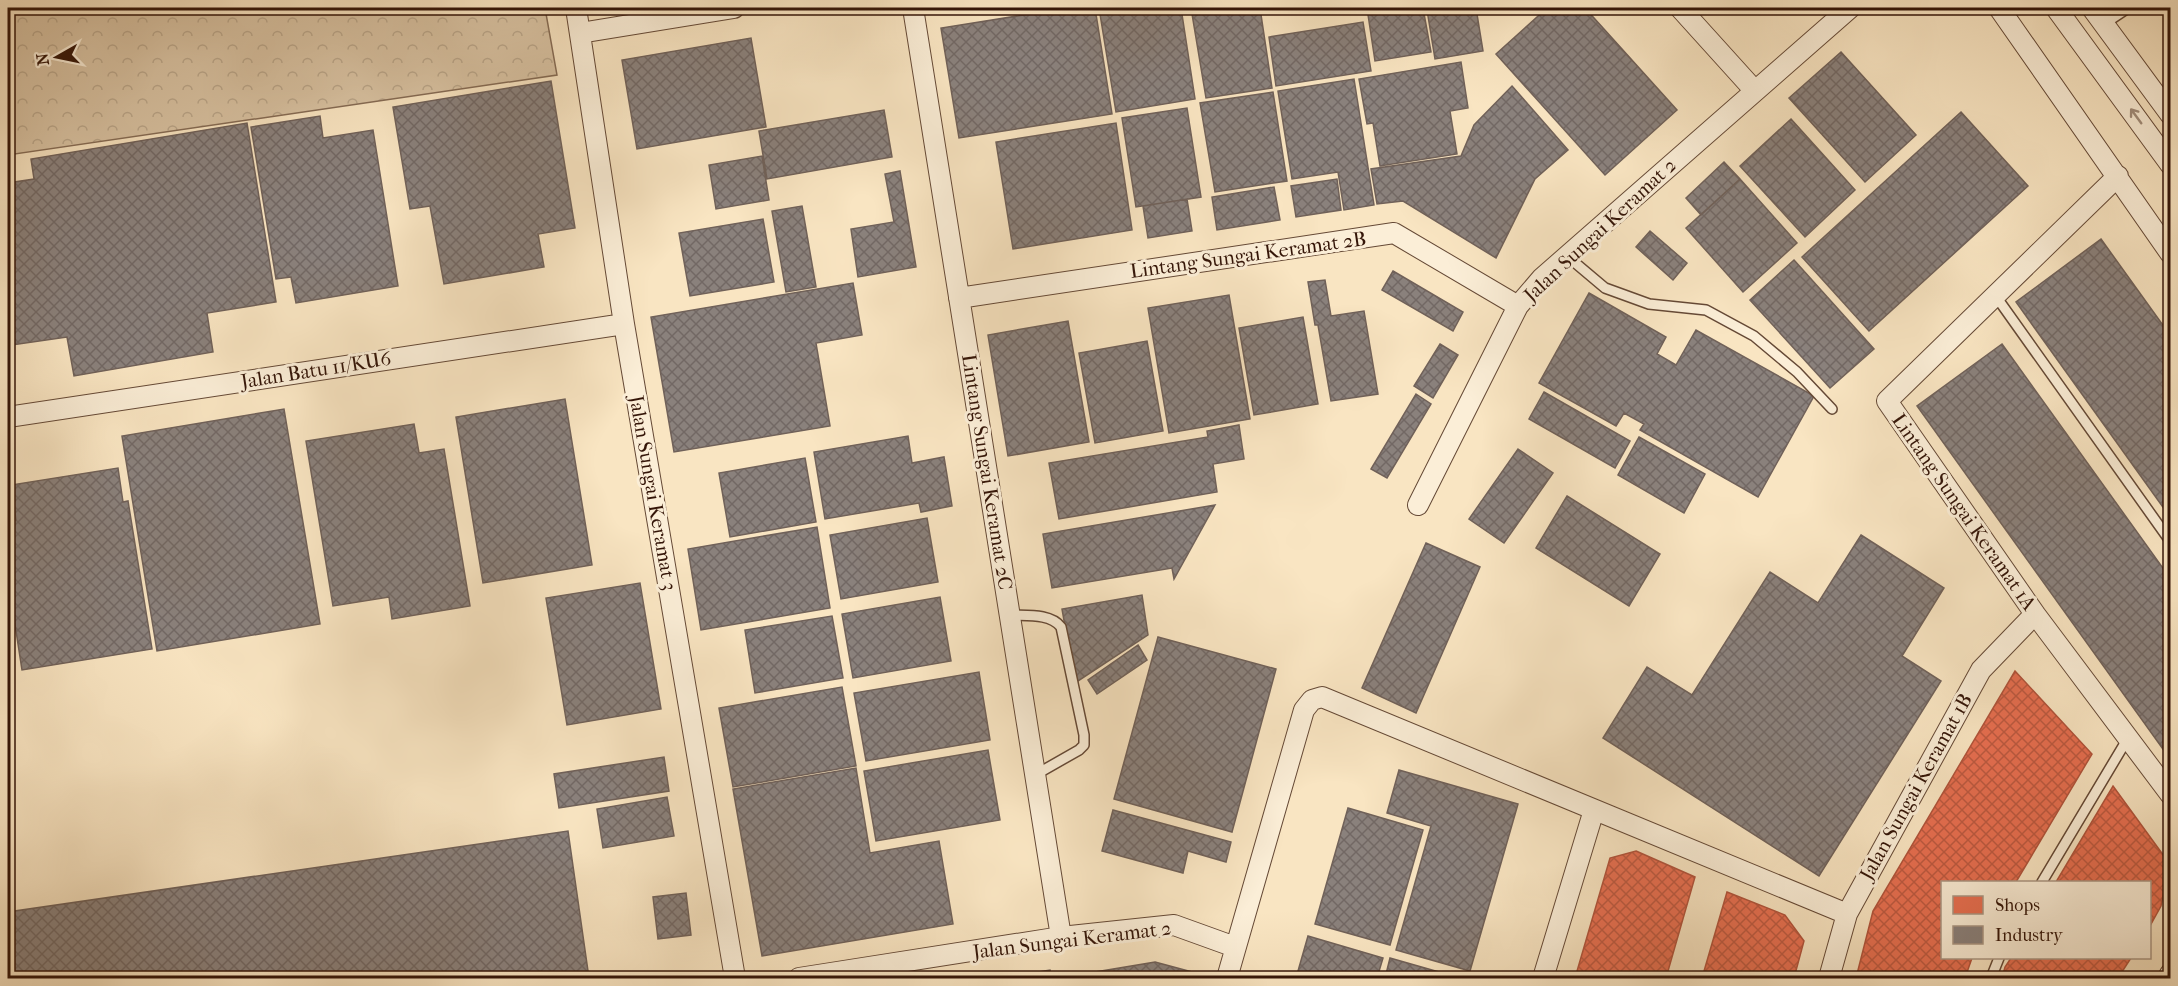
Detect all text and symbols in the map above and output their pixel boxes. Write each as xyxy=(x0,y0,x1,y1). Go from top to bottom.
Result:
north arrow xyxy=(27,27,87,87)
text: N xyxy=(32,51,53,67)
one-way arrow xyxy=(2130,109,2142,125)
street label: Jalan Sungai Keramat 2 xyxy=(1518,153,1681,308)
street label: Lintang Sungai Keramat 2B xyxy=(1128,227,1368,283)
street label: Jalan Batu 11/KU6 xyxy=(237,347,393,394)
street label: Lintang Sungai Keramat 2C xyxy=(957,352,1017,592)
street label: Jalan Sungai Keramat 3 xyxy=(624,392,681,592)
street label: Lintang Sungai Keramat 1A xyxy=(1887,409,2041,616)
street label: Jalan Sungai Keramat 1B xyxy=(1854,690,1977,886)
legend xyxy=(1941,881,2151,959)
text: Shops xyxy=(1995,895,2040,916)
street label: Jalan Sungai Keramat 2 xyxy=(969,916,1173,964)
text: Industry xyxy=(1995,925,2064,946)

